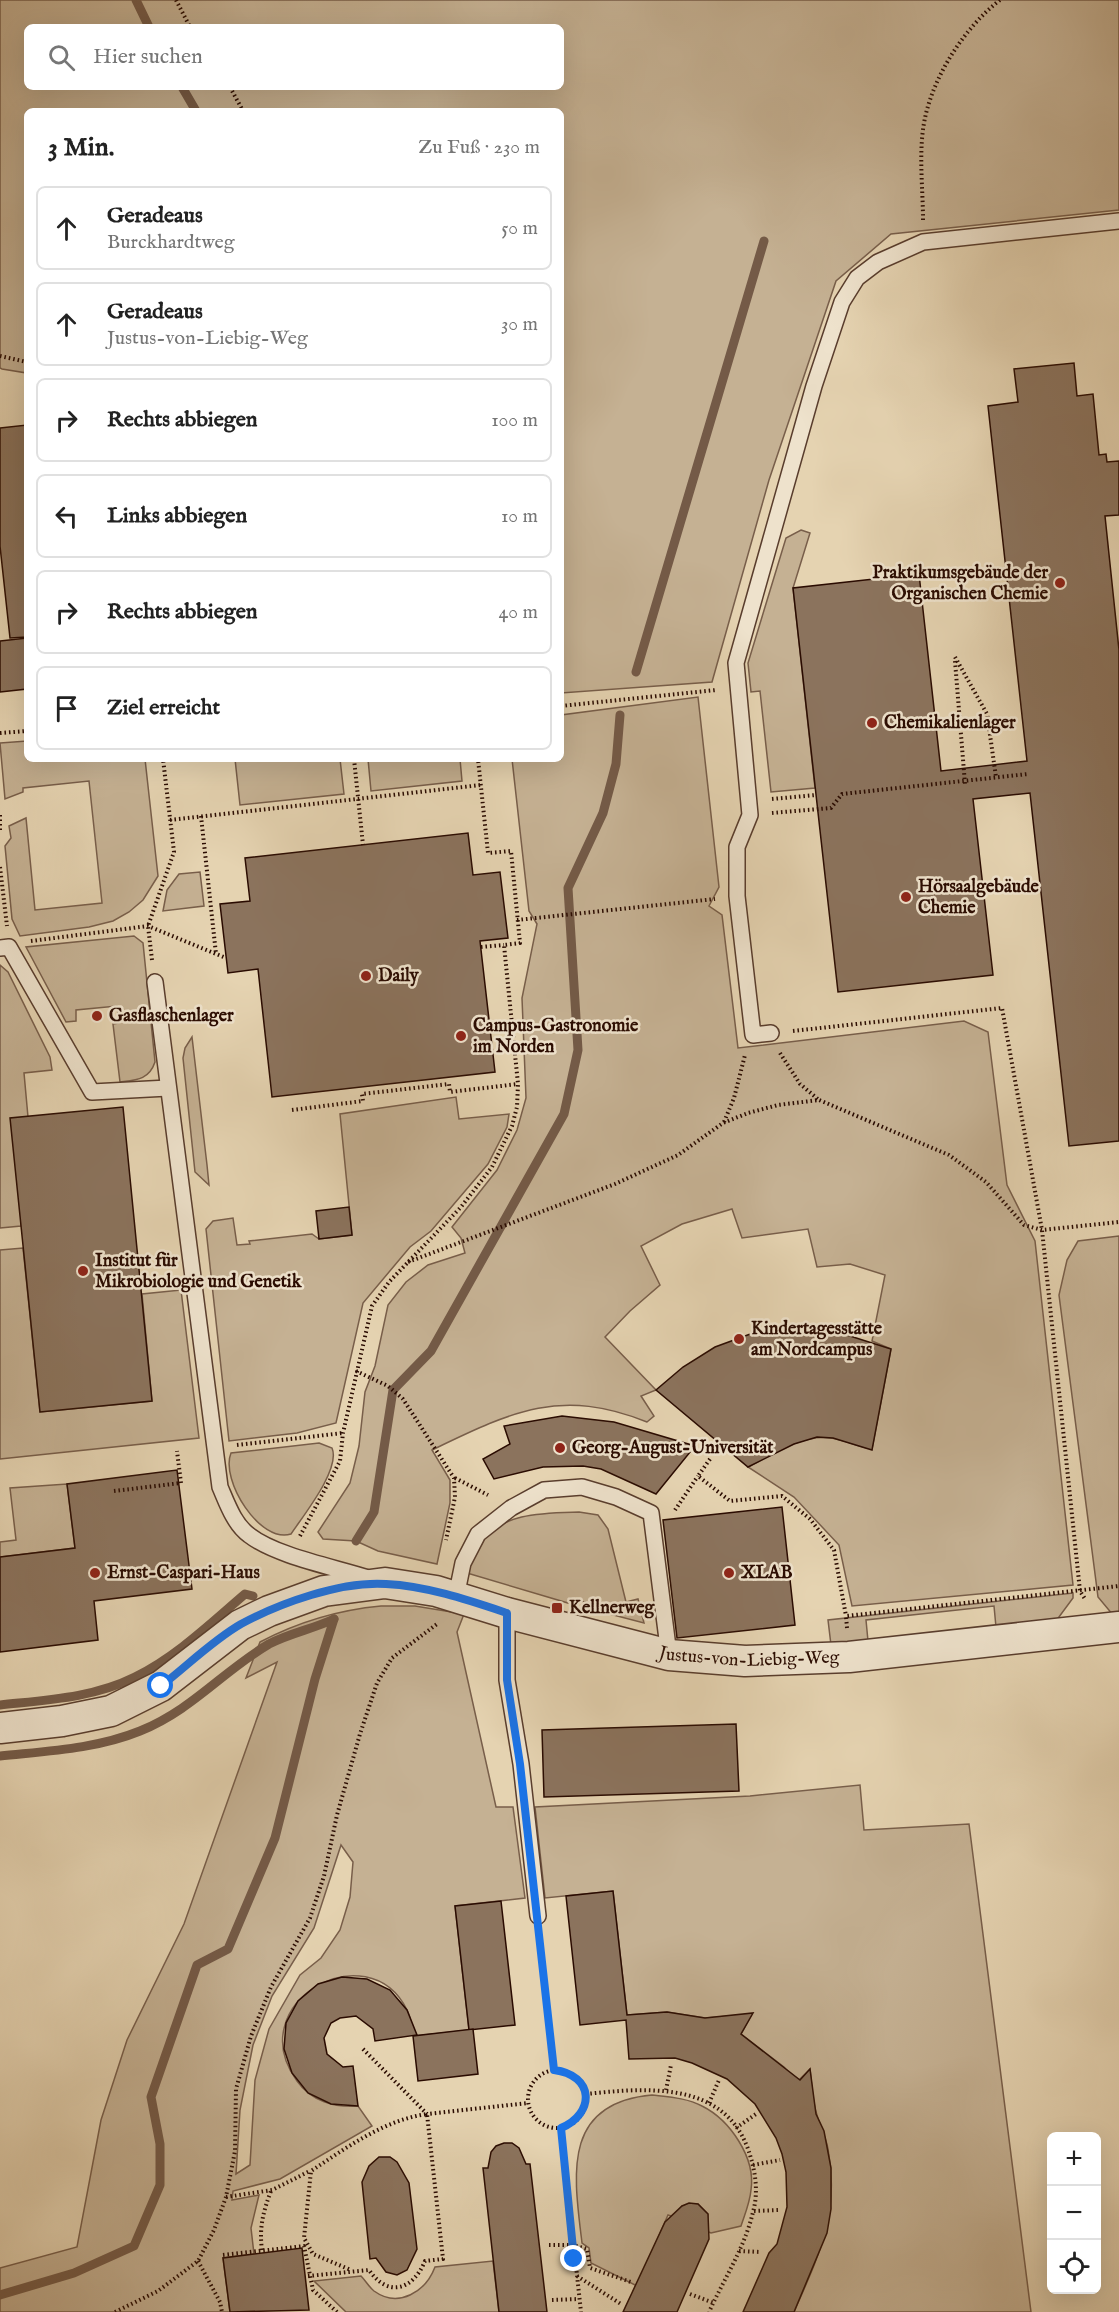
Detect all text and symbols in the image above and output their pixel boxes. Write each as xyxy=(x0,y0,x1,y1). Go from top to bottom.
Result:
search box xyxy=(24,24,564,90)
icon: search xyxy=(45,41,78,74)
text: Hier suchen xyxy=(93,43,203,71)
text: 3 Min. xyxy=(48,131,114,164)
text: Zu Fuß · 230 m xyxy=(418,135,540,160)
text: Geradeaus xyxy=(107,202,203,230)
icon: ahead xyxy=(50,212,83,245)
text: 50 m xyxy=(501,216,538,241)
text: Burckhardtweg xyxy=(107,230,235,255)
text: Geradeaus xyxy=(107,298,203,326)
icon: ahead xyxy=(50,308,83,341)
text: 30 m xyxy=(501,312,538,337)
text: Justus-von-Liebig-Weg xyxy=(107,326,308,351)
icon: right xyxy=(50,404,83,437)
text: Rechts abbiegen xyxy=(107,406,257,434)
text: 100 m xyxy=(491,408,538,433)
icon: left xyxy=(50,500,83,533)
text: Links abbiegen xyxy=(107,502,247,530)
text: 10 m xyxy=(501,504,538,529)
place label: Praktikumsgebäude der Organischen Chemie xyxy=(872,562,1049,606)
marker: Praktikumsgebäude der Organischen Chemie xyxy=(1053,576,1067,590)
icon: right xyxy=(50,596,83,629)
text: Rechts abbiegen xyxy=(107,598,257,626)
text: 40 m xyxy=(499,600,538,625)
icon: arrive xyxy=(50,692,83,725)
text: Ziel erreicht xyxy=(107,694,220,722)
place label: Chemikalienlager xyxy=(884,712,1016,735)
marker: Chemikalienlager xyxy=(865,716,879,730)
place label: Hörsaalgebäude Chemie xyxy=(918,876,1040,920)
marker: Hörsaalgebäude Chemie xyxy=(899,890,913,904)
place label: Daily xyxy=(378,965,420,988)
marker: Daily xyxy=(359,969,373,983)
place label: Gasflaschenlager xyxy=(109,1005,234,1028)
marker: Gasflaschenlager xyxy=(90,1009,104,1023)
place label: Campus-Gastronomie im Norden xyxy=(473,1015,639,1059)
marker: Campus-Gastronomie im Norden xyxy=(454,1029,468,1043)
place label: Institut für Mikrobiologie und Genetik xyxy=(95,1250,303,1294)
marker: Institut für Mikrobiologie und Genetik xyxy=(76,1264,90,1278)
place label: Kindertagesstätte am Nordcampus xyxy=(751,1318,883,1362)
marker: Kindertagesstätte am Nordcampus xyxy=(732,1332,746,1346)
place label: Georg-August-Universität xyxy=(572,1437,774,1460)
marker: Georg-August-Universität xyxy=(553,1441,567,1455)
place label: Ernst-Caspari-Haus xyxy=(107,1562,260,1585)
place label: XLAB xyxy=(740,1562,793,1585)
marker: Ernst-Caspari-Haus xyxy=(88,1566,102,1580)
marker: XLAB xyxy=(722,1566,736,1580)
place label: Kellnerweg xyxy=(569,1597,656,1620)
marker: Kellnerweg xyxy=(550,1601,564,1615)
street label: Justus-von-Liebig-Weg xyxy=(654,1641,840,1673)
route start xyxy=(147,1672,173,1698)
map controls xyxy=(1047,2132,1101,2294)
button: + xyxy=(1047,2132,1101,2186)
button: − xyxy=(1047,2186,1101,2240)
button: locate xyxy=(1047,2240,1101,2294)
route end xyxy=(560,2245,586,2271)

